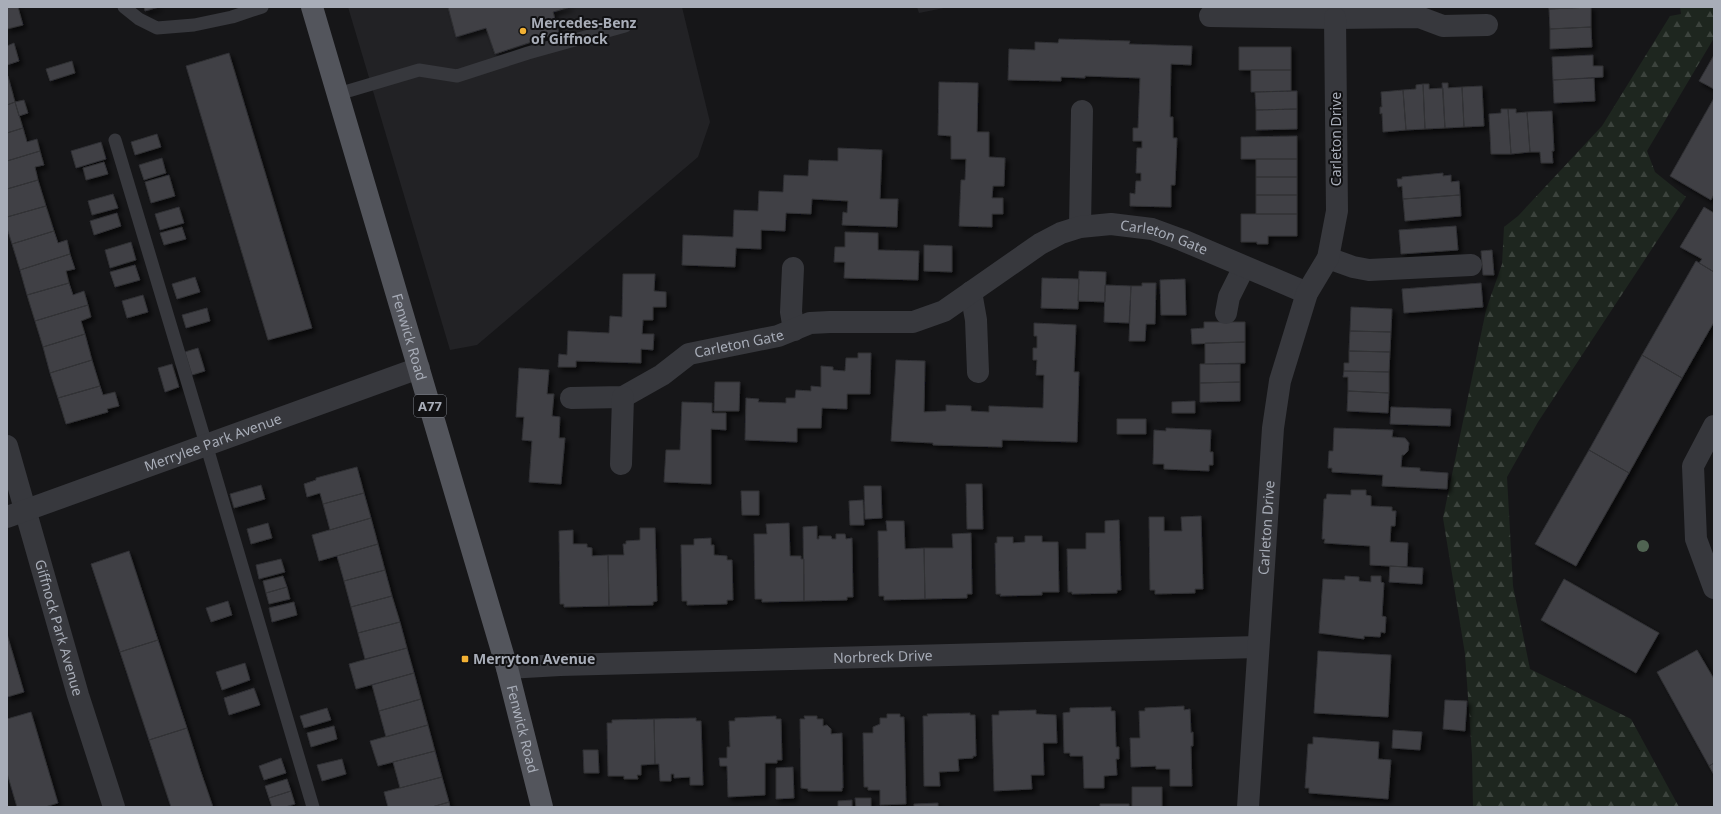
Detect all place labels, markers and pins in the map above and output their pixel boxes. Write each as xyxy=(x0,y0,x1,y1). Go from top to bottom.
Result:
place label: Mercedes-Benz of Giffnock xyxy=(531,13,637,48)
marker: Mercedes-Benz of Giffnock xyxy=(518,26,528,36)
place label: Merryton Avenue xyxy=(473,649,595,668)
marker: Merryton Avenue xyxy=(460,654,470,664)

